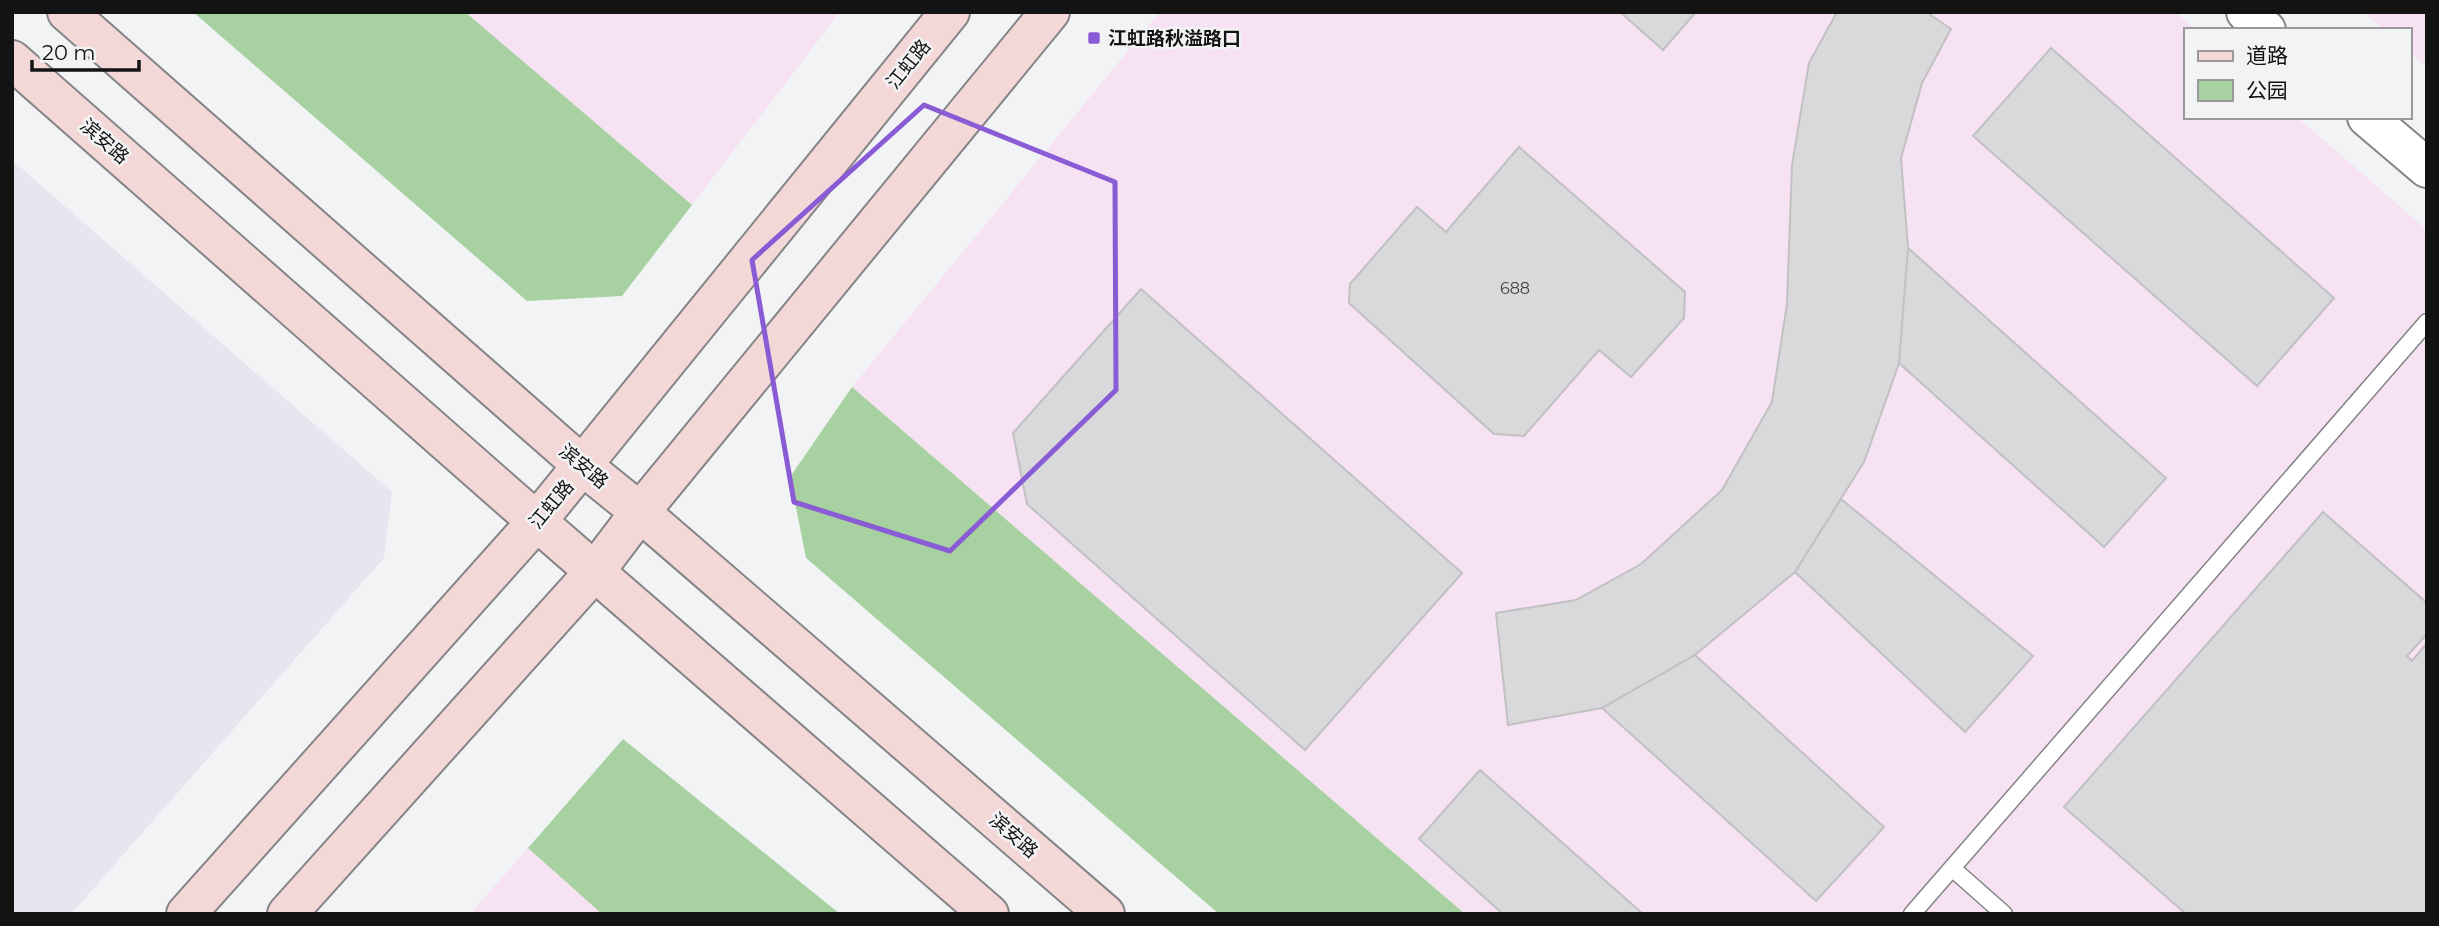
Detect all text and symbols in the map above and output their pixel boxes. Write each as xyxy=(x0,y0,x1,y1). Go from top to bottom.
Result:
place label: 江虹路秋溢路口 xyxy=(1108,27,1241,50)
scale bar xyxy=(32,28,138,72)
legend xyxy=(2184,28,2411,119)
marker: 江虹路秋溢路口 xyxy=(1086,30,1102,46)
street label: 江虹路 xyxy=(882,35,935,94)
text: 20 m xyxy=(42,40,96,65)
text: 道路 xyxy=(2246,43,2288,68)
text: 公园 xyxy=(2246,78,2288,103)
street label: 滨安路 xyxy=(76,114,134,169)
house number: 688 xyxy=(1500,279,1530,298)
street label: 滨安路 xyxy=(554,439,613,494)
street label: 江虹路 xyxy=(524,475,579,534)
street label: 滨安路 xyxy=(985,808,1043,863)

